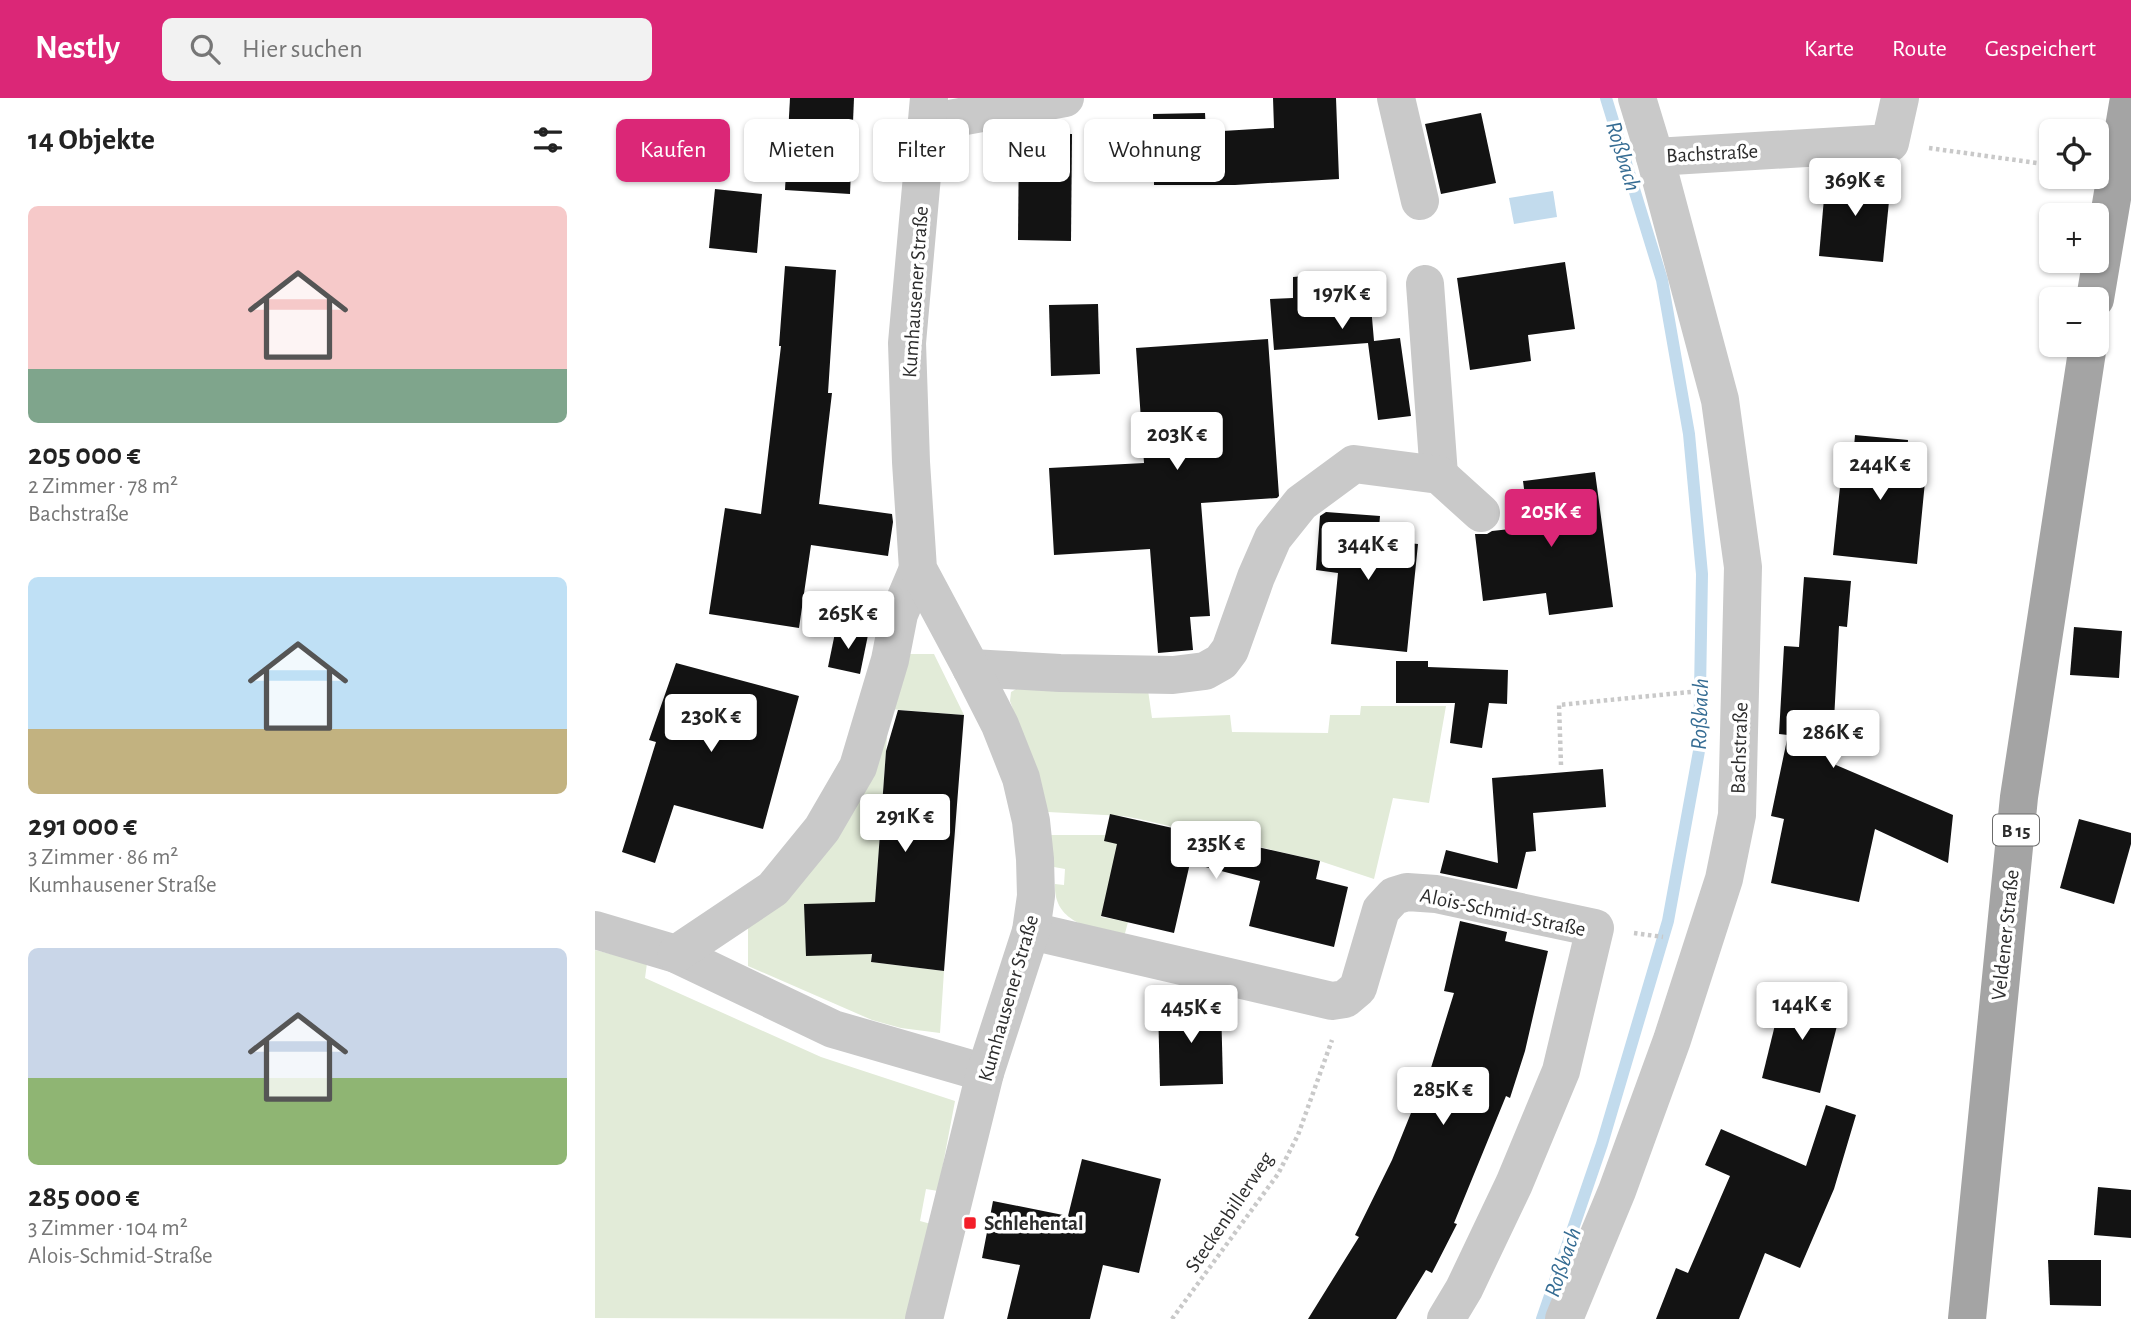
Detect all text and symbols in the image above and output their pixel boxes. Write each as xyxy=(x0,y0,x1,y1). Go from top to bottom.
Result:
search box xyxy=(162,18,652,81)
icon: search xyxy=(186,30,224,68)
text: Nestly xyxy=(35,32,120,65)
text: Hier suchen xyxy=(242,36,363,62)
text: Karte xyxy=(1804,37,1854,61)
text: Route xyxy=(1892,37,1947,61)
text: Gespeichert xyxy=(1985,37,2096,61)
chip: Kaufen xyxy=(616,119,730,182)
chip: Mieten xyxy=(744,119,859,182)
chip: Filter xyxy=(873,119,969,182)
chip: Neu xyxy=(983,119,1070,182)
chip: Wohnung xyxy=(1084,119,1225,182)
water label: Roßbach xyxy=(1601,119,1644,194)
map controls xyxy=(2039,119,2109,357)
button: locate xyxy=(2039,119,2109,189)
icon: filters xyxy=(529,121,567,159)
text: 14 Objekte xyxy=(28,125,155,155)
street label: Bachstraße xyxy=(1666,141,1759,166)
pin: 369K € xyxy=(1798,158,1912,218)
text: 369K € xyxy=(1825,169,1885,192)
button: + xyxy=(2039,203,2109,273)
street label: Kumhausener Straße xyxy=(899,205,932,379)
icon: home xyxy=(235,252,361,378)
pin: 197K € xyxy=(1285,272,1399,331)
text: 197K € xyxy=(1314,282,1370,305)
button: − xyxy=(2039,287,2109,357)
pin: 203K € xyxy=(1120,412,1234,472)
text: 203K € xyxy=(1147,423,1207,446)
text: 205 000 € xyxy=(28,440,141,470)
pin: 244K € xyxy=(1823,442,1937,502)
text: 244K € xyxy=(1849,453,1911,476)
text: 2 Zimmer · 78 m² xyxy=(28,475,178,498)
pin: 205K € xyxy=(1494,490,1608,549)
text: 205K € xyxy=(1521,500,1581,523)
text: Bachstraße xyxy=(28,503,129,526)
pin: 344K € xyxy=(1311,522,1425,582)
text: 344K € xyxy=(1338,533,1398,556)
pin: 265K € xyxy=(791,592,905,651)
text: 265K € xyxy=(818,602,878,625)
icon: home xyxy=(235,623,361,749)
water label: Roßbach xyxy=(1688,678,1713,750)
pin: 230K € xyxy=(654,694,768,754)
street label: Bachstraße xyxy=(1727,702,1752,794)
text: 230K € xyxy=(681,705,741,728)
pin: 286K € xyxy=(1776,710,1890,770)
text: 286K € xyxy=(1803,721,1863,744)
pin: 291K € xyxy=(848,794,962,854)
text: 291K € xyxy=(876,805,934,828)
text: 291 000 € xyxy=(28,811,137,841)
road number: B 15 xyxy=(1993,814,2039,846)
pin: 235K € xyxy=(1159,822,1273,881)
text: 235K € xyxy=(1187,832,1245,855)
text: 3 Zimmer · 86 m² xyxy=(28,846,178,869)
street label: Veldener Straße xyxy=(1988,869,2023,1001)
text: Kumhausener Straße xyxy=(28,874,217,897)
street label: Alois-Schmid-Straße xyxy=(1418,885,1588,940)
street label: Kumhausener Straße xyxy=(975,912,1042,1084)
pin: 144K € xyxy=(1745,982,1859,1042)
pin: 445K € xyxy=(1134,986,1248,1045)
text: 144K € xyxy=(1772,993,1832,1016)
icon: home xyxy=(235,994,361,1120)
text: 445K € xyxy=(1161,996,1221,1019)
pin: 285K € xyxy=(1386,1068,1500,1127)
text: 285K € xyxy=(1413,1078,1473,1101)
street label: Steckenbillerweg xyxy=(1181,1148,1278,1276)
text: 285 000 € xyxy=(28,1182,140,1212)
place label: Schlehental xyxy=(984,1213,1084,1234)
marker: Schlehental xyxy=(962,1215,978,1231)
text: 3 Zimmer · 104 m² xyxy=(28,1217,188,1240)
water label: Roßbach xyxy=(1541,1225,1586,1300)
text: Alois-Schmid-Straße xyxy=(28,1245,213,1268)

